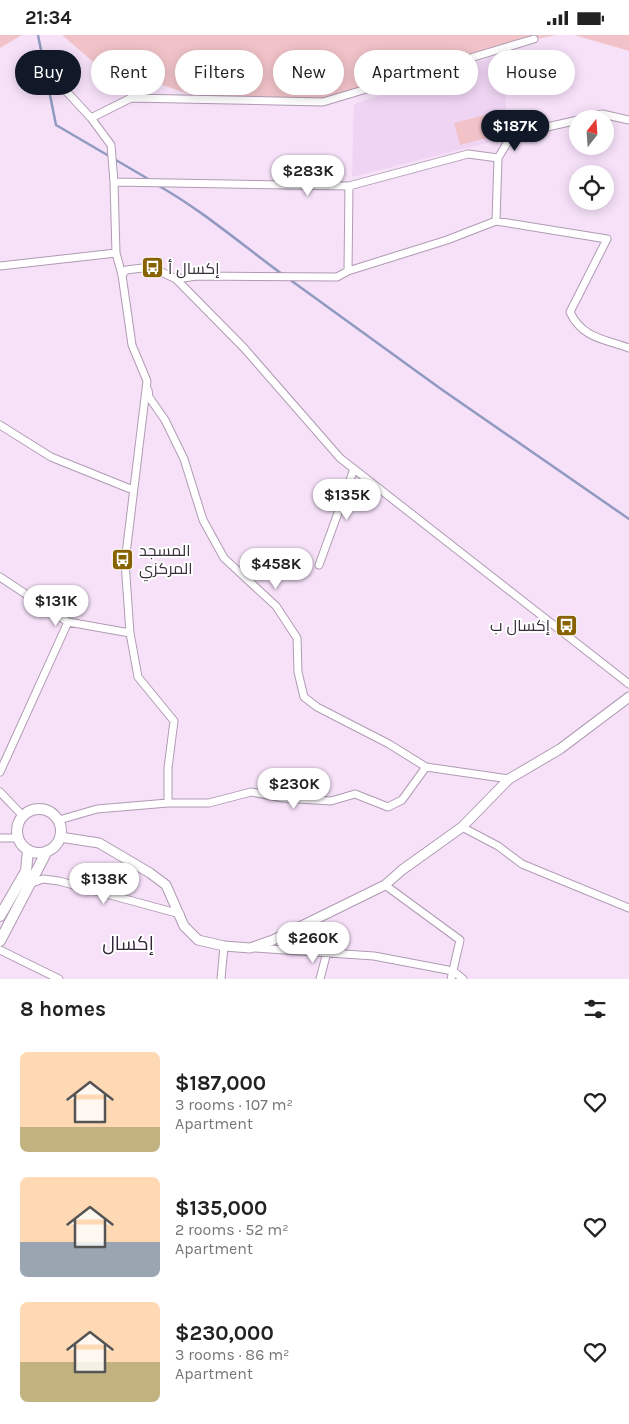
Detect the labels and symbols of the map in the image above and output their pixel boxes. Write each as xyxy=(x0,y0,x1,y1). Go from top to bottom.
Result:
pin: $187K xyxy=(480,109,550,152)
north arrow xyxy=(569,110,614,155)
pin: $283K xyxy=(273,155,343,197)
bus stop icon: إكسال أ xyxy=(140,256,164,280)
place label: إكسال أ xyxy=(168,259,220,279)
pin: $135K xyxy=(312,479,382,521)
place label: المسجد المركزي xyxy=(139,541,192,582)
bus stop icon: المسجد المركزي xyxy=(111,547,135,571)
pin: $458K xyxy=(241,547,311,590)
pin: $131K xyxy=(21,585,91,627)
bus stop icon: إكسال ب xyxy=(554,613,578,637)
place label: إكسال ب xyxy=(490,616,550,636)
pin: $230K xyxy=(259,767,329,810)
pin: $138K xyxy=(69,863,139,905)
pin: $260K xyxy=(278,921,348,964)
district label: إكسال xyxy=(102,933,154,955)

